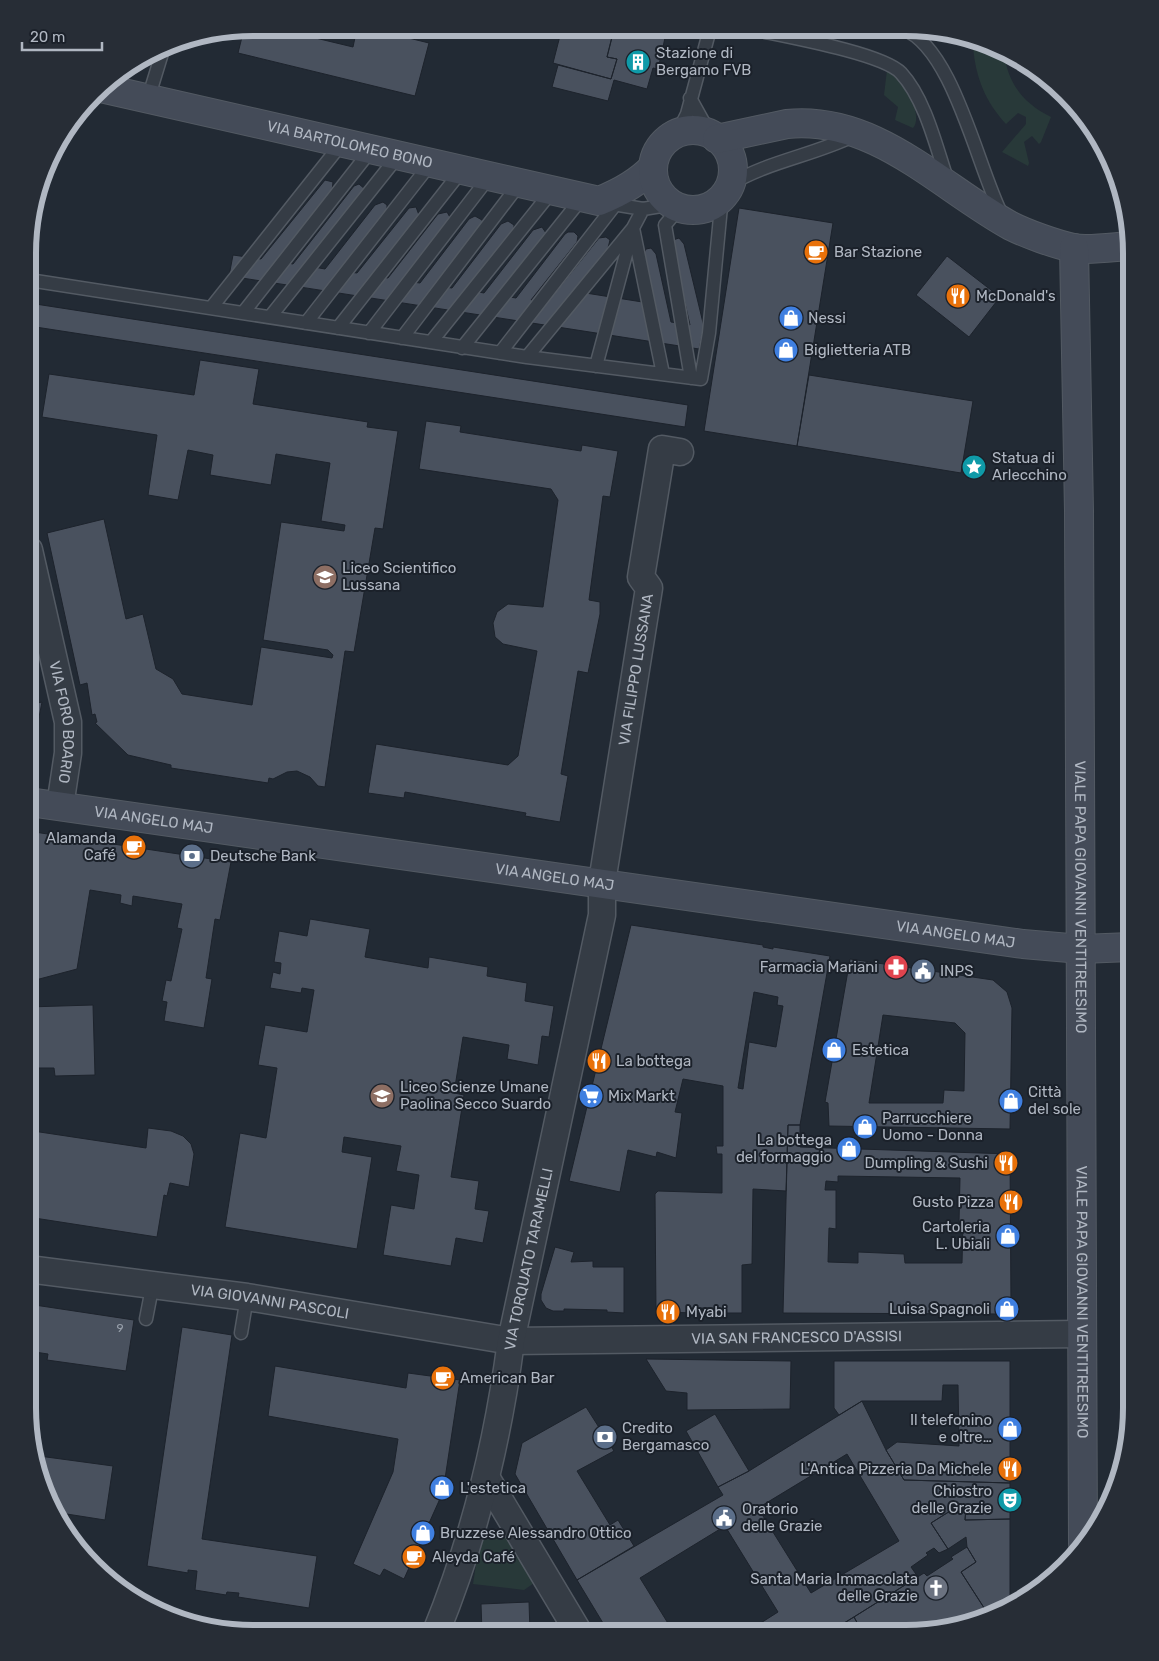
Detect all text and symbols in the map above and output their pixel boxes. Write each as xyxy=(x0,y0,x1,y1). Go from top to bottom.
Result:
scale bar xyxy=(22,20,102,52)
text: 20 m xyxy=(30,28,65,46)
place label: Stazione di Bergamo FVB xyxy=(656,44,751,79)
building icon: Stazione di Bergamo FVB xyxy=(625,49,651,75)
street label: VIA BARTOLOMEO BONO xyxy=(265,117,434,172)
cafe icon: Bar Stazione xyxy=(803,239,829,265)
place label: Bar Stazione xyxy=(834,243,922,261)
restaurant icon: McDonald's xyxy=(945,283,971,309)
place label: McDonald's xyxy=(976,287,1056,305)
shop icon: Nessi xyxy=(778,305,804,331)
place label: Nessi xyxy=(808,309,846,327)
shop icon: Biglietteria ATB xyxy=(773,337,799,363)
place label: Biglietteria ATB xyxy=(804,341,911,359)
place label: Statua di Arlecchino xyxy=(992,449,1067,484)
place icon: Statua di Arlecchino xyxy=(961,454,987,480)
place label: Liceo Scientifico Lussana xyxy=(342,559,456,594)
school or university icon: Liceo Scientifico Lussana xyxy=(312,564,338,590)
street label: VIA FILIPPO LUSSANA xyxy=(615,592,657,747)
street label: VIA FORO BOARIO xyxy=(45,659,78,785)
street label: VIALE PAPA GIOVANNI VENTITREESIMO xyxy=(1071,761,1090,1033)
street label: VIA ANGELO MAJ xyxy=(93,802,214,837)
place label: Alamanda Café xyxy=(46,829,116,864)
cafe icon: Alamanda Café xyxy=(121,834,147,860)
bank icon: Deutsche Bank xyxy=(179,843,205,869)
place label: Deutsche Bank xyxy=(210,847,316,865)
street label: VIA ANGELO MAJ xyxy=(494,860,615,895)
street label: VIA ANGELO MAJ xyxy=(895,917,1016,952)
pharmacy icon: Farmacia Mariani xyxy=(883,954,909,980)
place label: Farmacia Mariani xyxy=(760,958,878,976)
public building icon: INPS xyxy=(910,958,936,984)
place label: INPS xyxy=(940,962,973,980)
shop icon: Estetica xyxy=(821,1037,847,1063)
place label: Estetica xyxy=(852,1041,909,1059)
restaurant icon: La bottega xyxy=(586,1048,612,1074)
place label: La bottega xyxy=(616,1052,691,1070)
place label: Liceo Scienze Umane Paolina Secco Suardo xyxy=(400,1078,551,1113)
school or university icon: Liceo Scienze Umane Paolina Secco Suardo xyxy=(369,1083,395,1109)
supermarket icon: Mix Markt xyxy=(578,1083,604,1109)
place label: Città del sole xyxy=(1028,1083,1081,1118)
place label: Mix Markt xyxy=(608,1087,675,1105)
shop icon: Città del sole xyxy=(998,1088,1024,1114)
place label: Parrucchiere Uomo - Donna xyxy=(882,1109,983,1144)
shop icon: Parrucchiere Uomo - Donna xyxy=(852,1114,878,1140)
place label: La bottega del formaggio xyxy=(736,1131,832,1166)
shop icon: La bottega del formaggio xyxy=(836,1136,862,1162)
restaurant icon: Dumpling & Sushi xyxy=(993,1150,1019,1176)
place label: Dumpling & Sushi xyxy=(865,1154,988,1172)
street label: VIA TORQUATO TARAMELLI xyxy=(501,1166,557,1352)
street label: VIALE PAPA GIOVANNI VENTITREESIMO xyxy=(1073,1166,1092,1438)
restaurant icon: Gusto Pizza xyxy=(998,1189,1024,1215)
place label: Gusto Pizza xyxy=(912,1193,994,1211)
place label: Cartoleria L. Ubiali xyxy=(922,1218,990,1253)
shop icon: Cartoleria L. Ubiali xyxy=(995,1223,1021,1249)
street label: VIA GIOVANNI PASCOLI xyxy=(189,1281,350,1323)
shop icon: Luisa Spagnoli xyxy=(994,1296,1020,1322)
restaurant icon: Myabi xyxy=(655,1299,681,1325)
place label: Luisa Spagnoli xyxy=(889,1300,990,1318)
place label: Myabi xyxy=(686,1303,727,1321)
house number: 9 xyxy=(116,1321,124,1335)
street label: VIA SAN FRANCESCO D'ASSISI xyxy=(691,1327,902,1348)
cafe icon: American Bar xyxy=(430,1365,456,1391)
place label: American Bar xyxy=(460,1369,555,1387)
place label: Il telefonino e oltre… xyxy=(910,1411,992,1446)
shop icon: Il telefonino e oltre… xyxy=(997,1416,1023,1442)
place label: Credito Bergamasco xyxy=(622,1419,709,1454)
bank icon: Credito Bergamasco xyxy=(592,1424,618,1450)
restaurant icon: L'Antica Pizzeria Da Michele xyxy=(997,1456,1023,1482)
place label: L'Antica Pizzeria Da Michele xyxy=(800,1460,992,1478)
shop icon: L'estetica xyxy=(429,1475,455,1501)
place label: L'estetica xyxy=(460,1479,526,1497)
place label: Chiostro delle Grazie xyxy=(912,1482,992,1517)
theatre icon: Chiostro delle Grazie xyxy=(997,1487,1023,1513)
place label: Oratorio delle Grazie xyxy=(742,1500,822,1535)
public building icon: Oratorio delle Grazie xyxy=(711,1505,737,1531)
shop icon: Bruzzese Alessandro Ottico xyxy=(410,1520,436,1546)
place label: Bruzzese Alessandro Ottico xyxy=(440,1524,632,1542)
cafe icon: Aleyda Café xyxy=(401,1544,427,1570)
place label: Aleyda Café xyxy=(432,1548,515,1566)
place label: Santa Maria Immacolata delle Grazie xyxy=(750,1570,918,1605)
church icon: Santa Maria Immacolata delle Grazie xyxy=(923,1575,949,1601)

